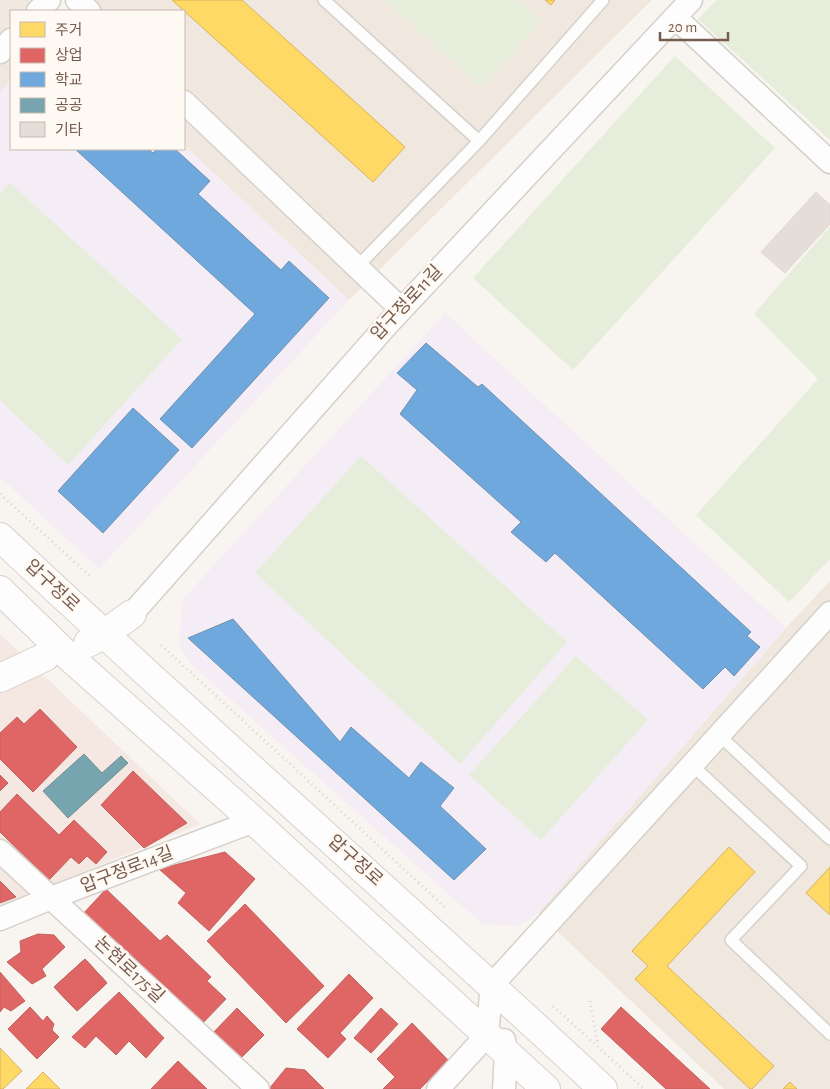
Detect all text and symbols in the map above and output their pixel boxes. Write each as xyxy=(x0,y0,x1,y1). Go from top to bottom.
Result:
legend xyxy=(10,10,185,150)
scale bar xyxy=(660,10,728,42)
text: 20 m xyxy=(668,20,697,35)
text: 주거 xyxy=(55,22,83,38)
text: 상업 xyxy=(55,47,83,63)
text: 학교 xyxy=(55,71,83,88)
text: 공공 xyxy=(55,98,83,113)
text: 기타 xyxy=(55,122,83,138)
street label: 압구정로11길 xyxy=(366,261,446,344)
street label: 압구정로 xyxy=(22,555,84,615)
street label: 압구정로 xyxy=(324,831,387,890)
street label: 압구정로14길 xyxy=(77,842,176,896)
street label: 논현로175길 xyxy=(91,933,168,1006)

